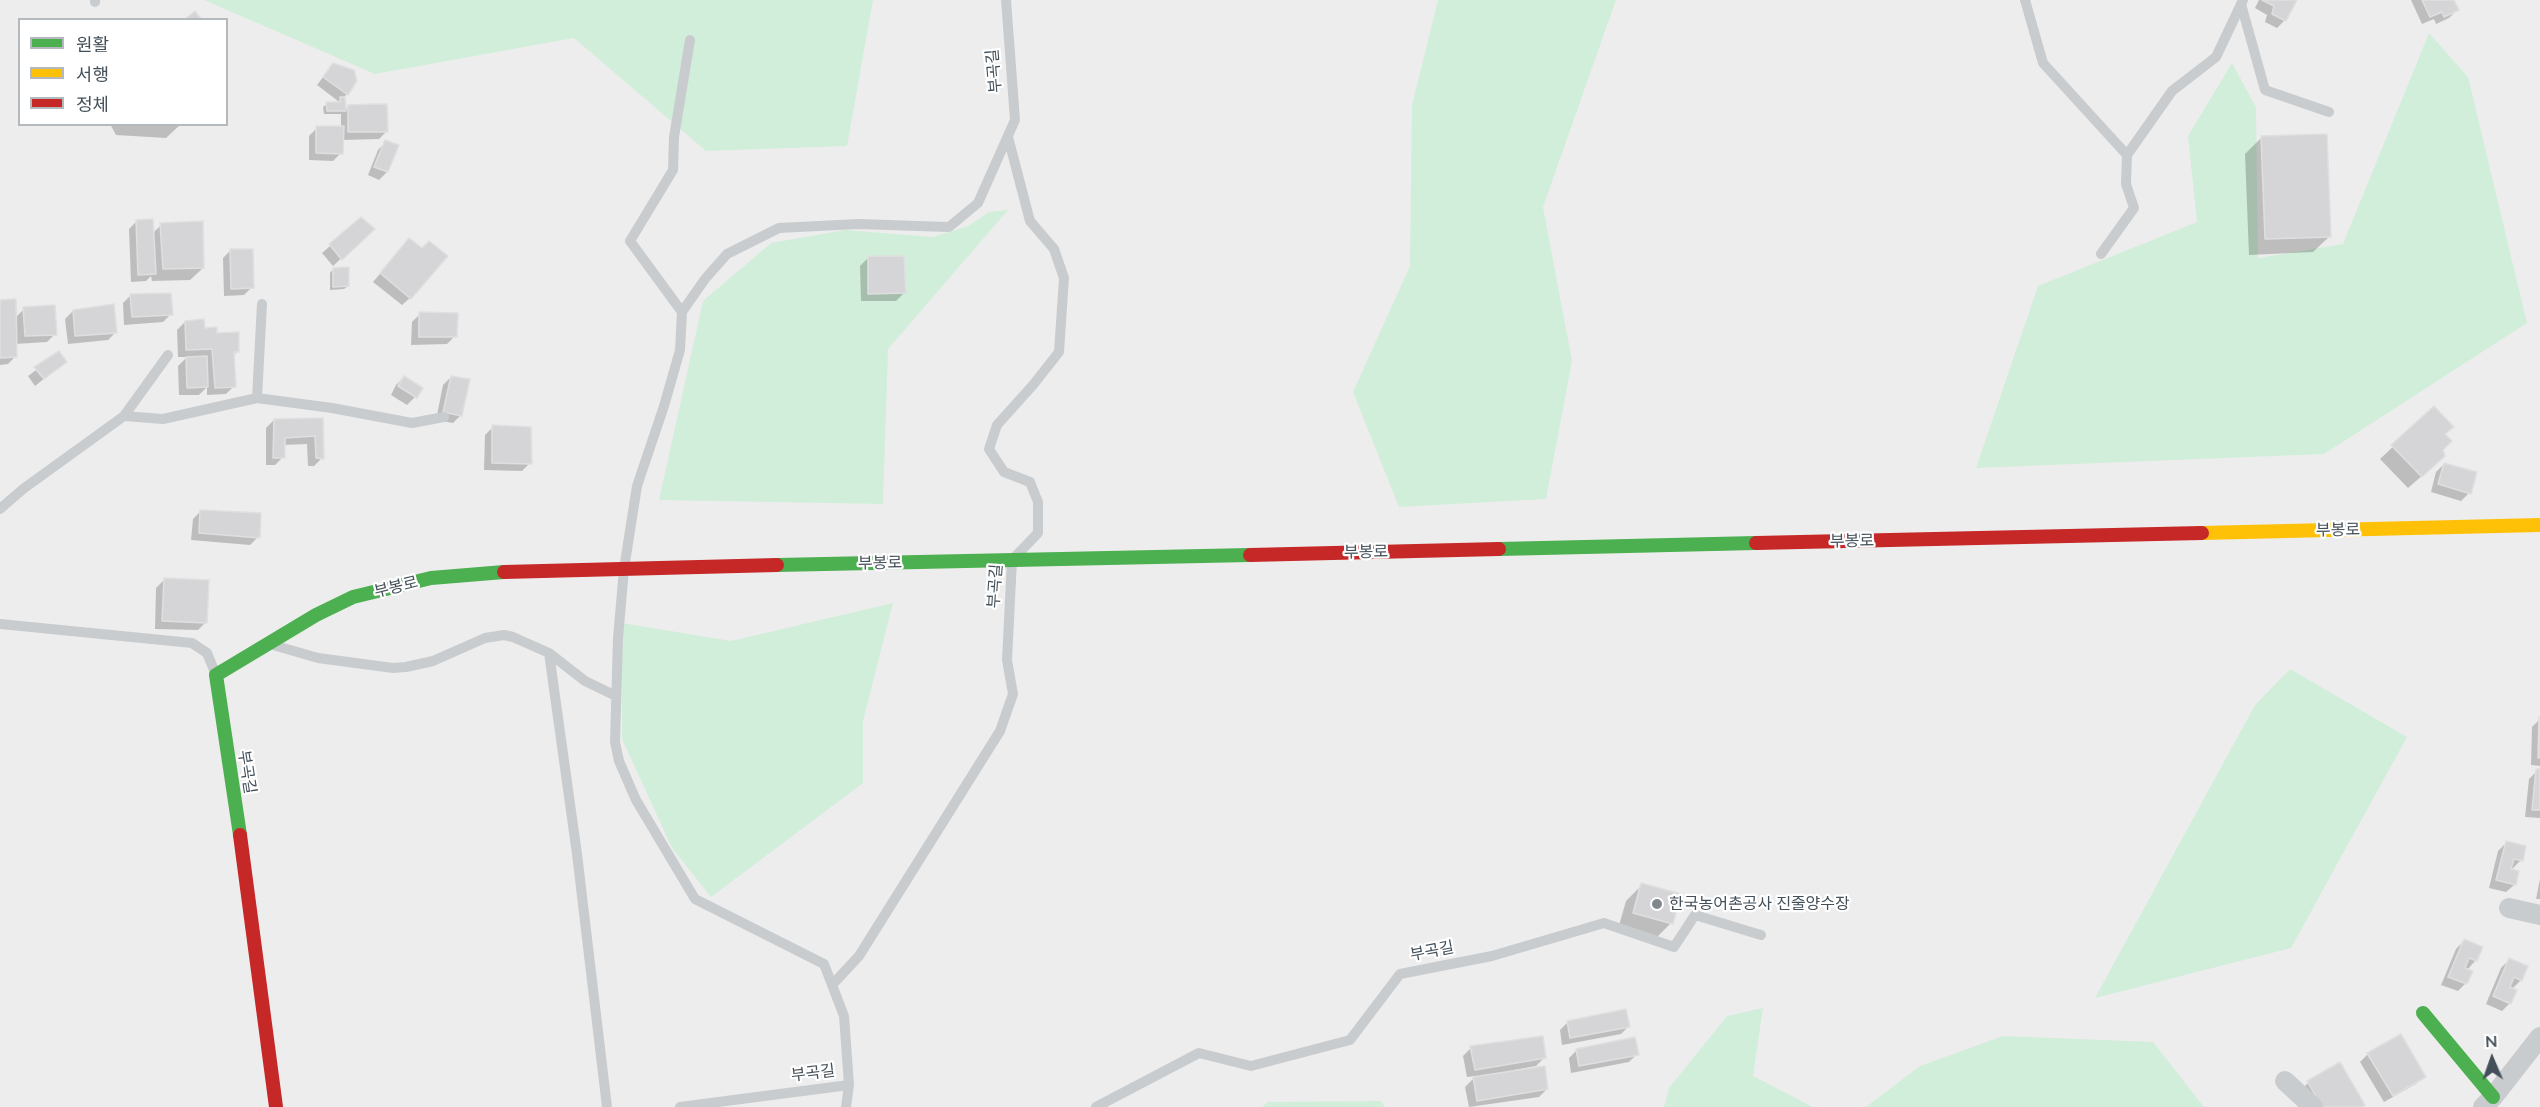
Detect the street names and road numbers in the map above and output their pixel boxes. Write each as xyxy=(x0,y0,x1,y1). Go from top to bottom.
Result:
street label: 부곡길 xyxy=(983,48,1005,94)
street label: 부봉로 xyxy=(2316,520,2360,540)
street label: 부봉로 xyxy=(1830,531,1874,551)
street label: 부봉로 xyxy=(1344,542,1388,562)
street label: 부봉로 xyxy=(858,553,902,573)
street label: 부곡길 xyxy=(984,563,1006,609)
street label: 부봉로 xyxy=(372,572,420,602)
street label: 부곡길 xyxy=(234,749,260,795)
street label: 부곡길 xyxy=(1408,937,1456,965)
street label: 부곡길 xyxy=(790,1061,836,1085)

